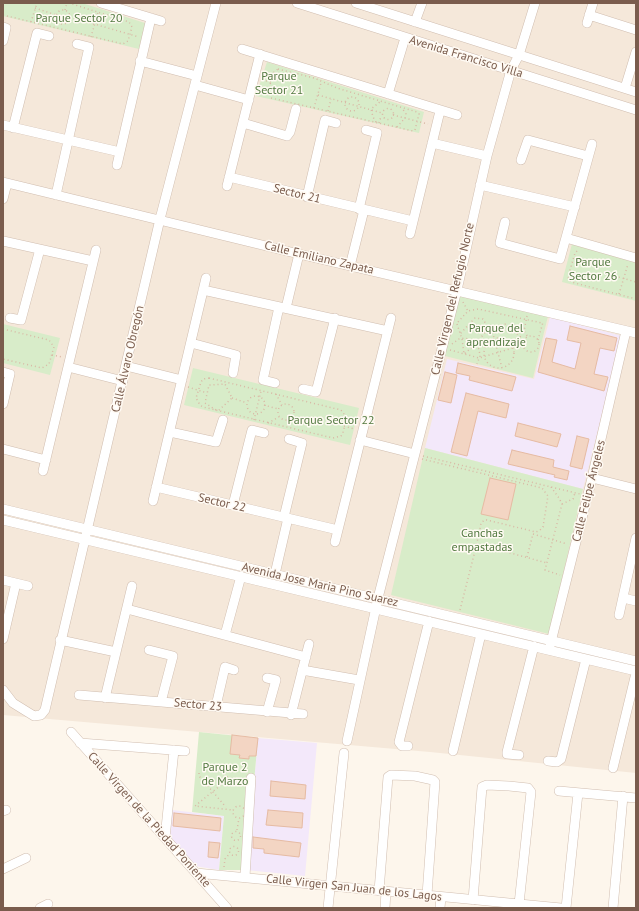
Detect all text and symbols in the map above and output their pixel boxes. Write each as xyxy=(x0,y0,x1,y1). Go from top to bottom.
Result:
park label: Parque Sector 20 xyxy=(35,12,123,26)
street label: Avenida Francisco Villa xyxy=(407,33,525,81)
park label: Parque Sector 21 xyxy=(255,70,303,98)
street label: Sector 21 xyxy=(272,181,322,207)
street label: Calle Virgen del Refugio Norte xyxy=(428,221,478,377)
street label: Calle Emiliano Zapata xyxy=(263,238,375,278)
park label: Parque Sector 26 xyxy=(569,256,617,284)
street label: Calle Álvaro Obregón xyxy=(109,304,147,414)
park label: Parque del aprendizaje xyxy=(466,322,526,350)
park label: Parque Sector 22 xyxy=(287,414,375,428)
street label: Calle Felipe Ángeles xyxy=(569,439,609,543)
street label: Sector 22 xyxy=(197,491,247,515)
park label: Canchas empastadas xyxy=(452,527,512,555)
street label: Avenida Jose Maria Pino Suarez xyxy=(240,560,400,610)
street label: Sector 23 xyxy=(173,696,223,714)
street label: Calle Virgen de la Piedad Poniente xyxy=(84,749,214,891)
park label: Parque 2 de Marzo xyxy=(202,761,248,789)
street label: Calle Virgen San Juan de los Lagos xyxy=(265,872,443,904)

